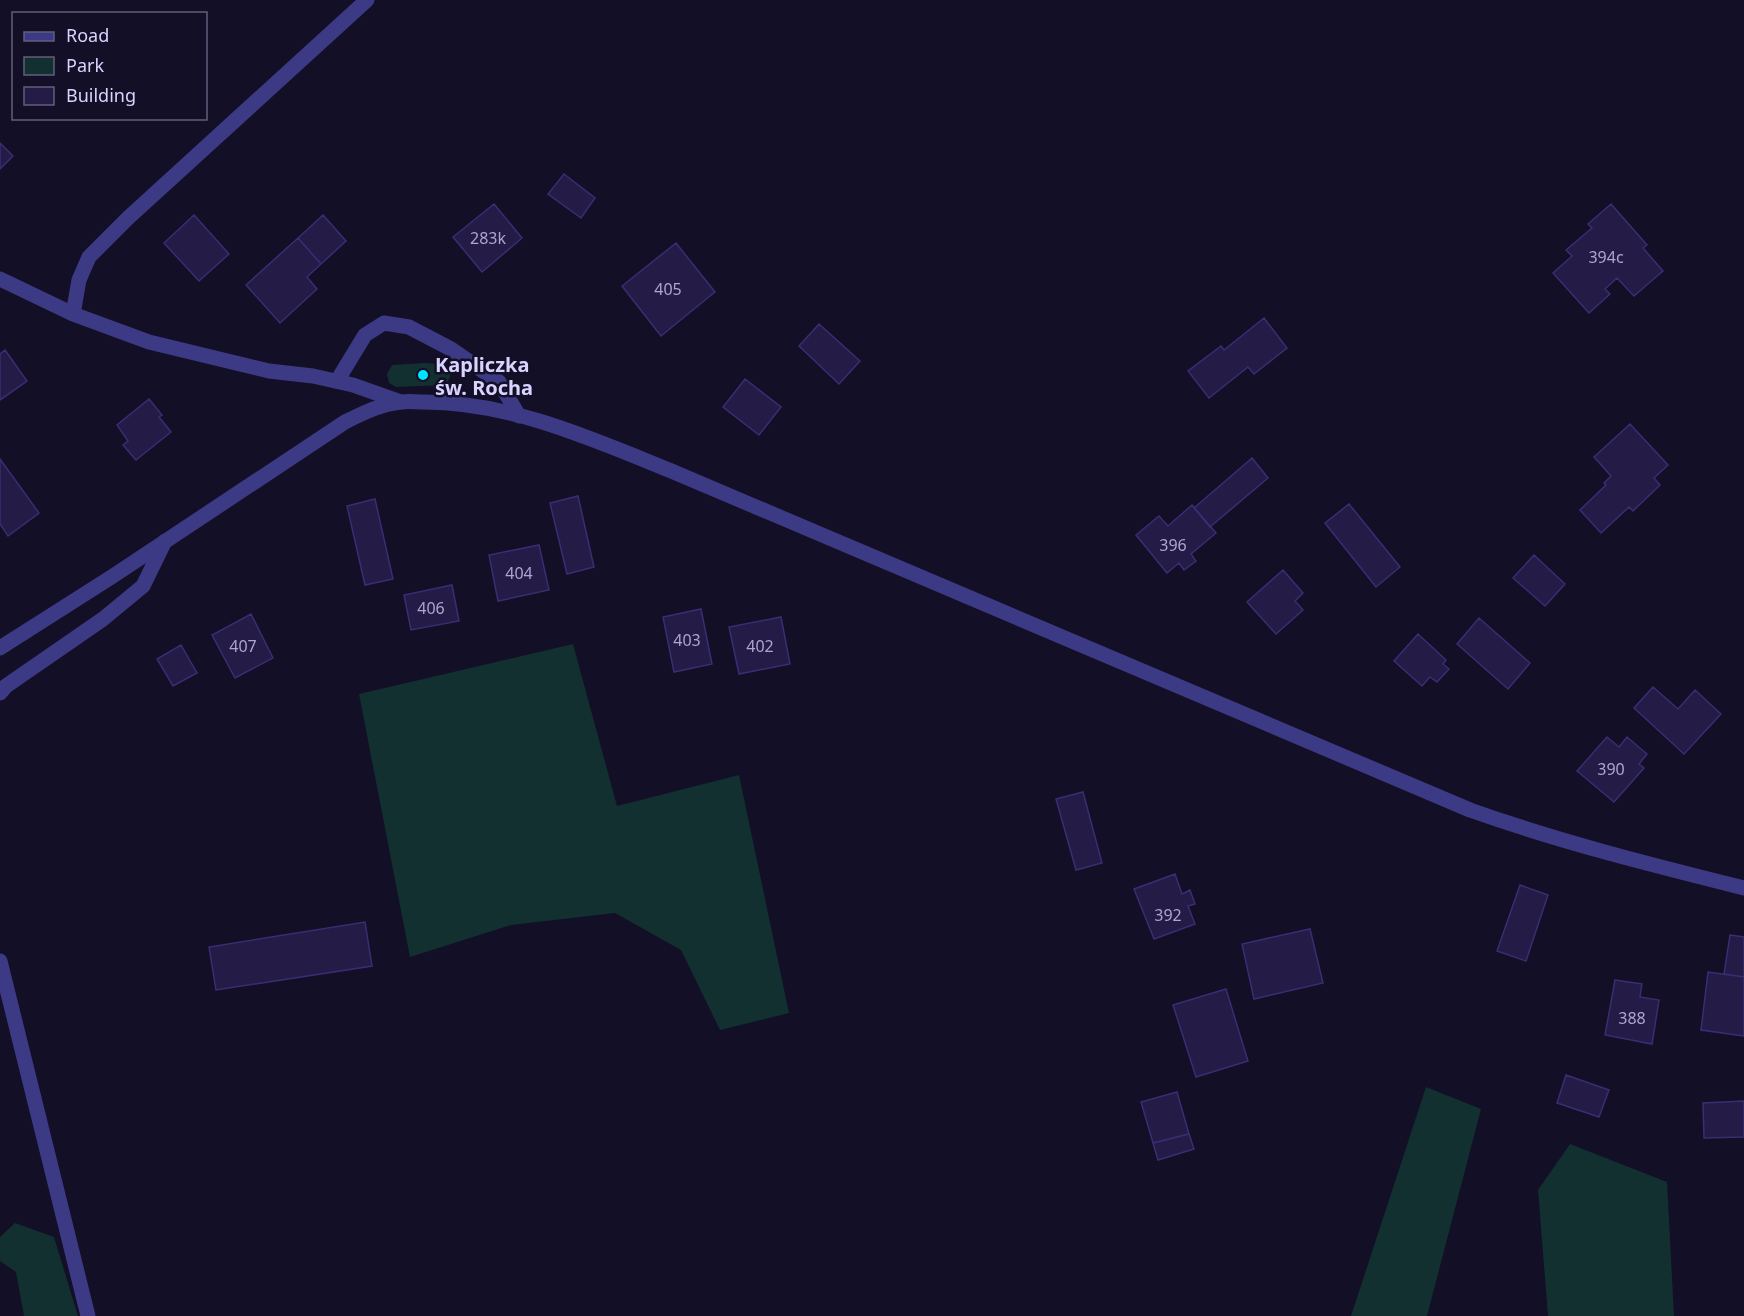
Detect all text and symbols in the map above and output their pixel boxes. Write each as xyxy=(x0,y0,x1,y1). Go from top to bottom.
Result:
legend xyxy=(12,12,207,120)
text: Road xyxy=(66,23,109,47)
text: Park xyxy=(66,53,104,77)
text: Building xyxy=(66,83,136,107)
house number: 283k xyxy=(470,227,506,249)
house number: 394c xyxy=(1588,246,1624,268)
house number: 405 xyxy=(654,278,682,300)
place label: Kapliczka św. Rocha xyxy=(435,351,533,401)
marker: Kapliczka św. Rocha xyxy=(416,368,430,382)
house number: 396 xyxy=(1159,534,1187,556)
house number: 404 xyxy=(505,562,533,584)
house number: 406 xyxy=(417,597,445,619)
house number: 403 xyxy=(673,629,701,651)
house number: 407 xyxy=(229,635,257,657)
house number: 402 xyxy=(746,635,774,657)
house number: 390 xyxy=(1597,758,1625,780)
house number: 392 xyxy=(1154,904,1182,926)
house number: 388 xyxy=(1618,1007,1646,1029)

